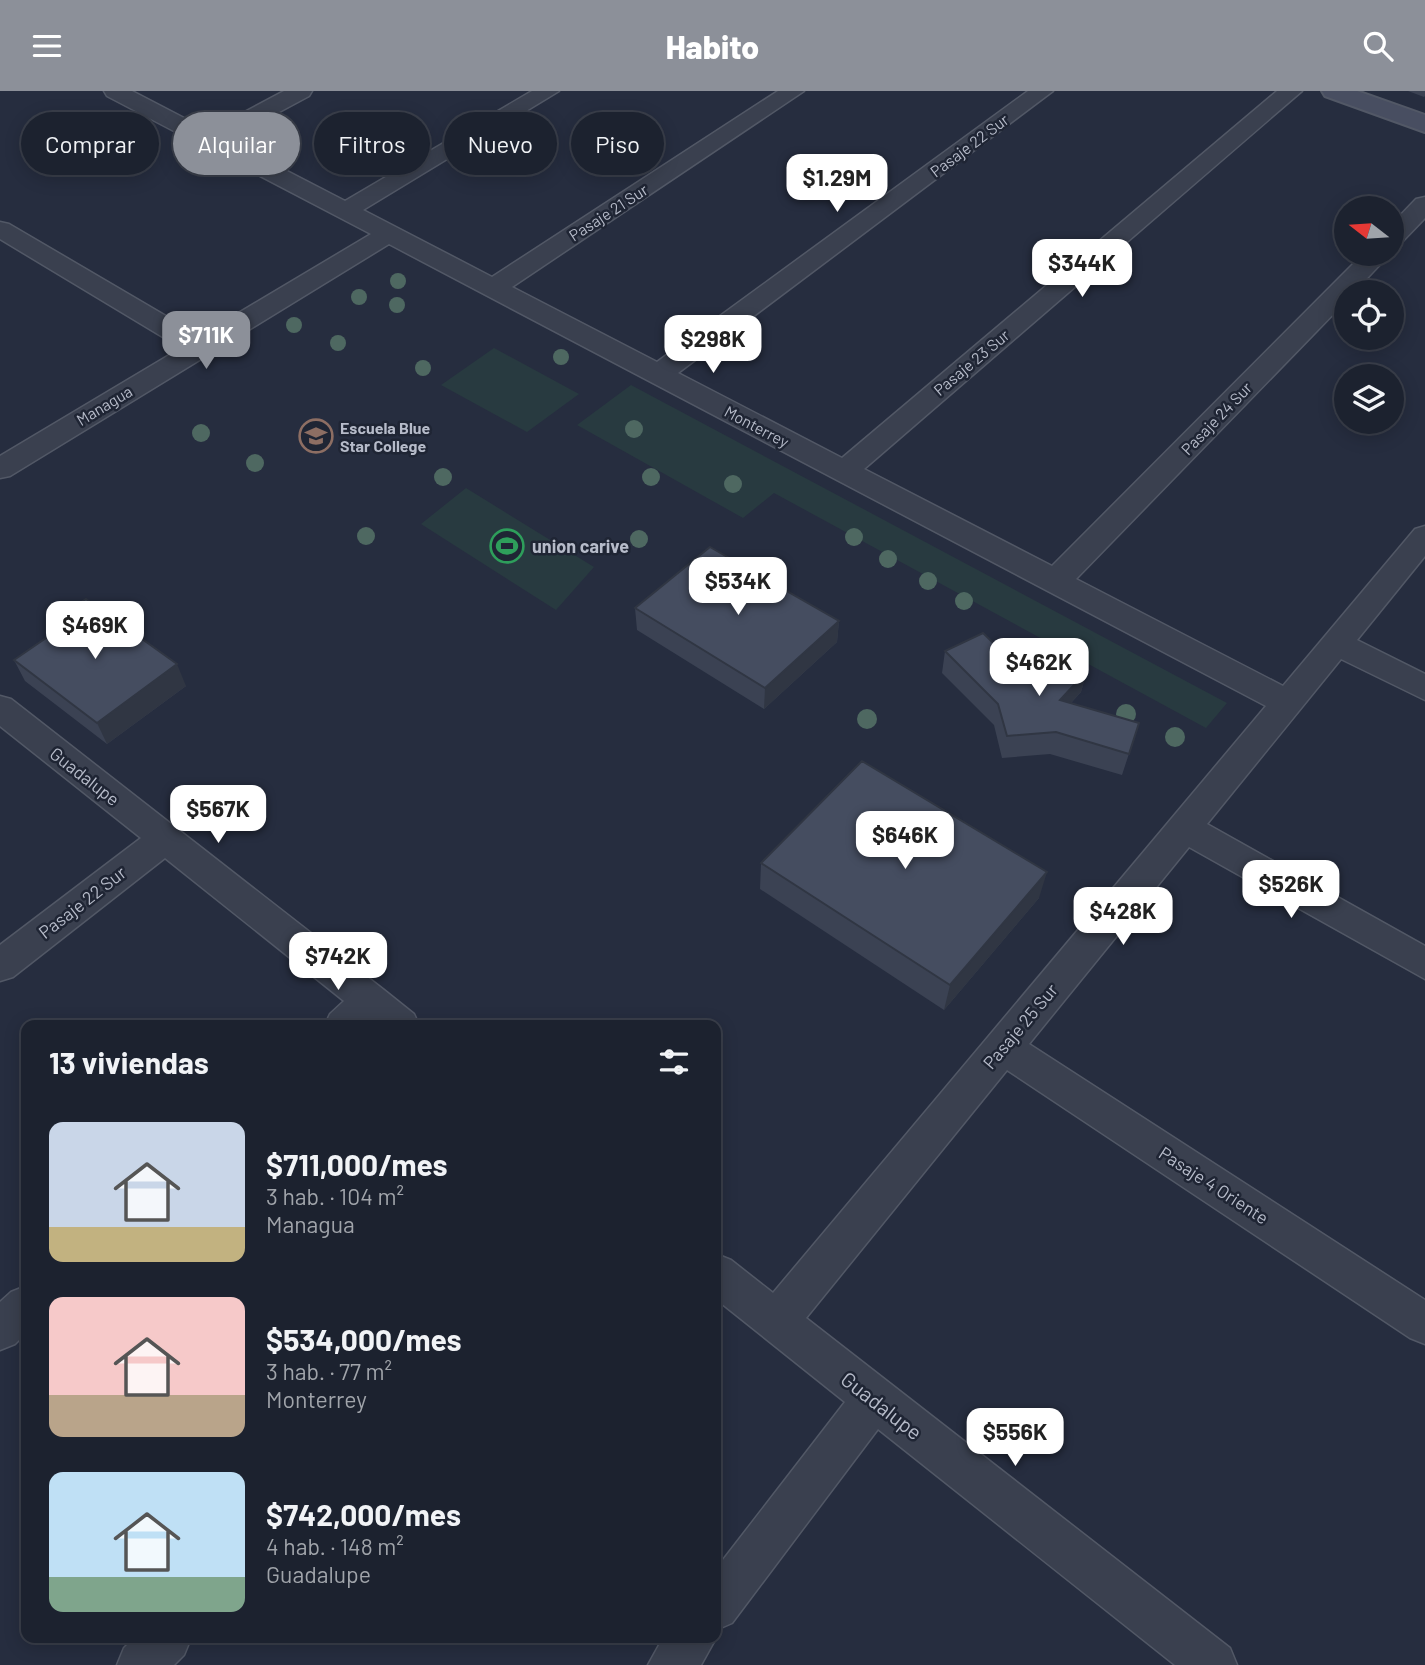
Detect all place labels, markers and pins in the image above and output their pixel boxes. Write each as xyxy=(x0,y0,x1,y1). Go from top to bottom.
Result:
pin: $1.29M xyxy=(780,155,894,214)
pin: $344K xyxy=(1033,239,1131,299)
pin: $711K xyxy=(157,311,255,371)
pin: $298K xyxy=(664,315,762,375)
school or university icon: Escuela Blue Star College xyxy=(297,417,335,455)
place label: Escuela Blue Star College xyxy=(340,418,431,455)
sports icon: union carive xyxy=(488,527,526,565)
place label: union carive xyxy=(532,535,629,557)
pin: $534K xyxy=(689,557,787,617)
pin: $469K xyxy=(46,601,144,661)
pin: $462K xyxy=(990,639,1088,698)
pin: $567K xyxy=(169,785,267,845)
pin: $646K xyxy=(856,811,954,871)
pin: $526K xyxy=(1242,861,1340,920)
pin: $428K xyxy=(1074,887,1172,947)
pin: $742K xyxy=(289,933,387,992)
pin: $556K xyxy=(966,1409,1064,1468)

